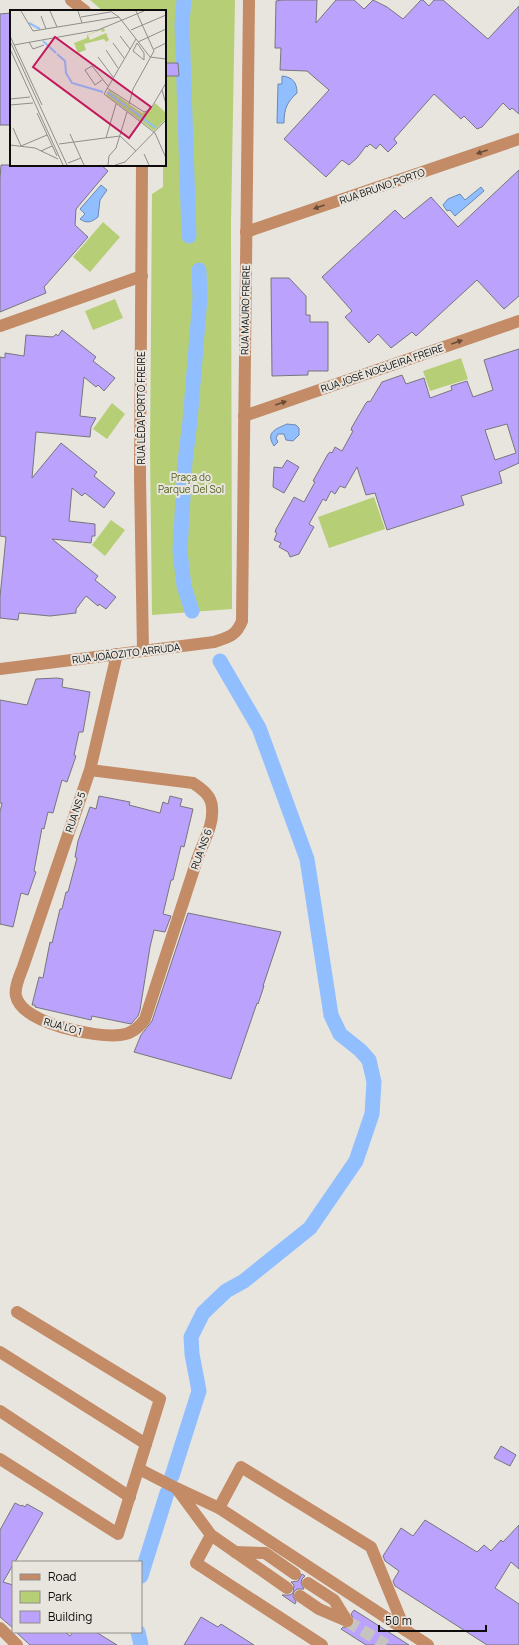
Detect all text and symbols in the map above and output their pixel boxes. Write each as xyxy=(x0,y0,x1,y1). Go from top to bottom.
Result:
inset map xyxy=(10,10,166,166)
one-way arrow xyxy=(476,149,488,155)
street label: RUA BRUNO PORTO xyxy=(337,165,427,207)
one-way arrow xyxy=(313,205,325,211)
street label: RUA MAURO FREIRE xyxy=(237,265,253,355)
one-way arrow xyxy=(451,339,463,345)
street label: RUA JOSÉ NOGUEIRA FREIRE xyxy=(319,340,446,396)
street label: RUA LÊDA PORTO FREIRE xyxy=(134,351,148,465)
one-way arrow xyxy=(276,400,288,406)
park label: Praça do Parque Del Sol xyxy=(158,470,224,496)
street label: RUA JOÃOZITO ARRUDA xyxy=(71,639,182,667)
street label: RUA NS 5 xyxy=(62,790,89,834)
street label: RUA NS 6 xyxy=(187,827,215,871)
street label: RUA LO 1 xyxy=(42,1014,84,1038)
legend xyxy=(12,1561,142,1633)
text: Road xyxy=(48,1568,76,1585)
text: Park xyxy=(48,1588,73,1605)
scale bar xyxy=(379,1607,486,1633)
text: Building xyxy=(48,1608,92,1625)
text: 50 m xyxy=(385,1612,412,1629)

